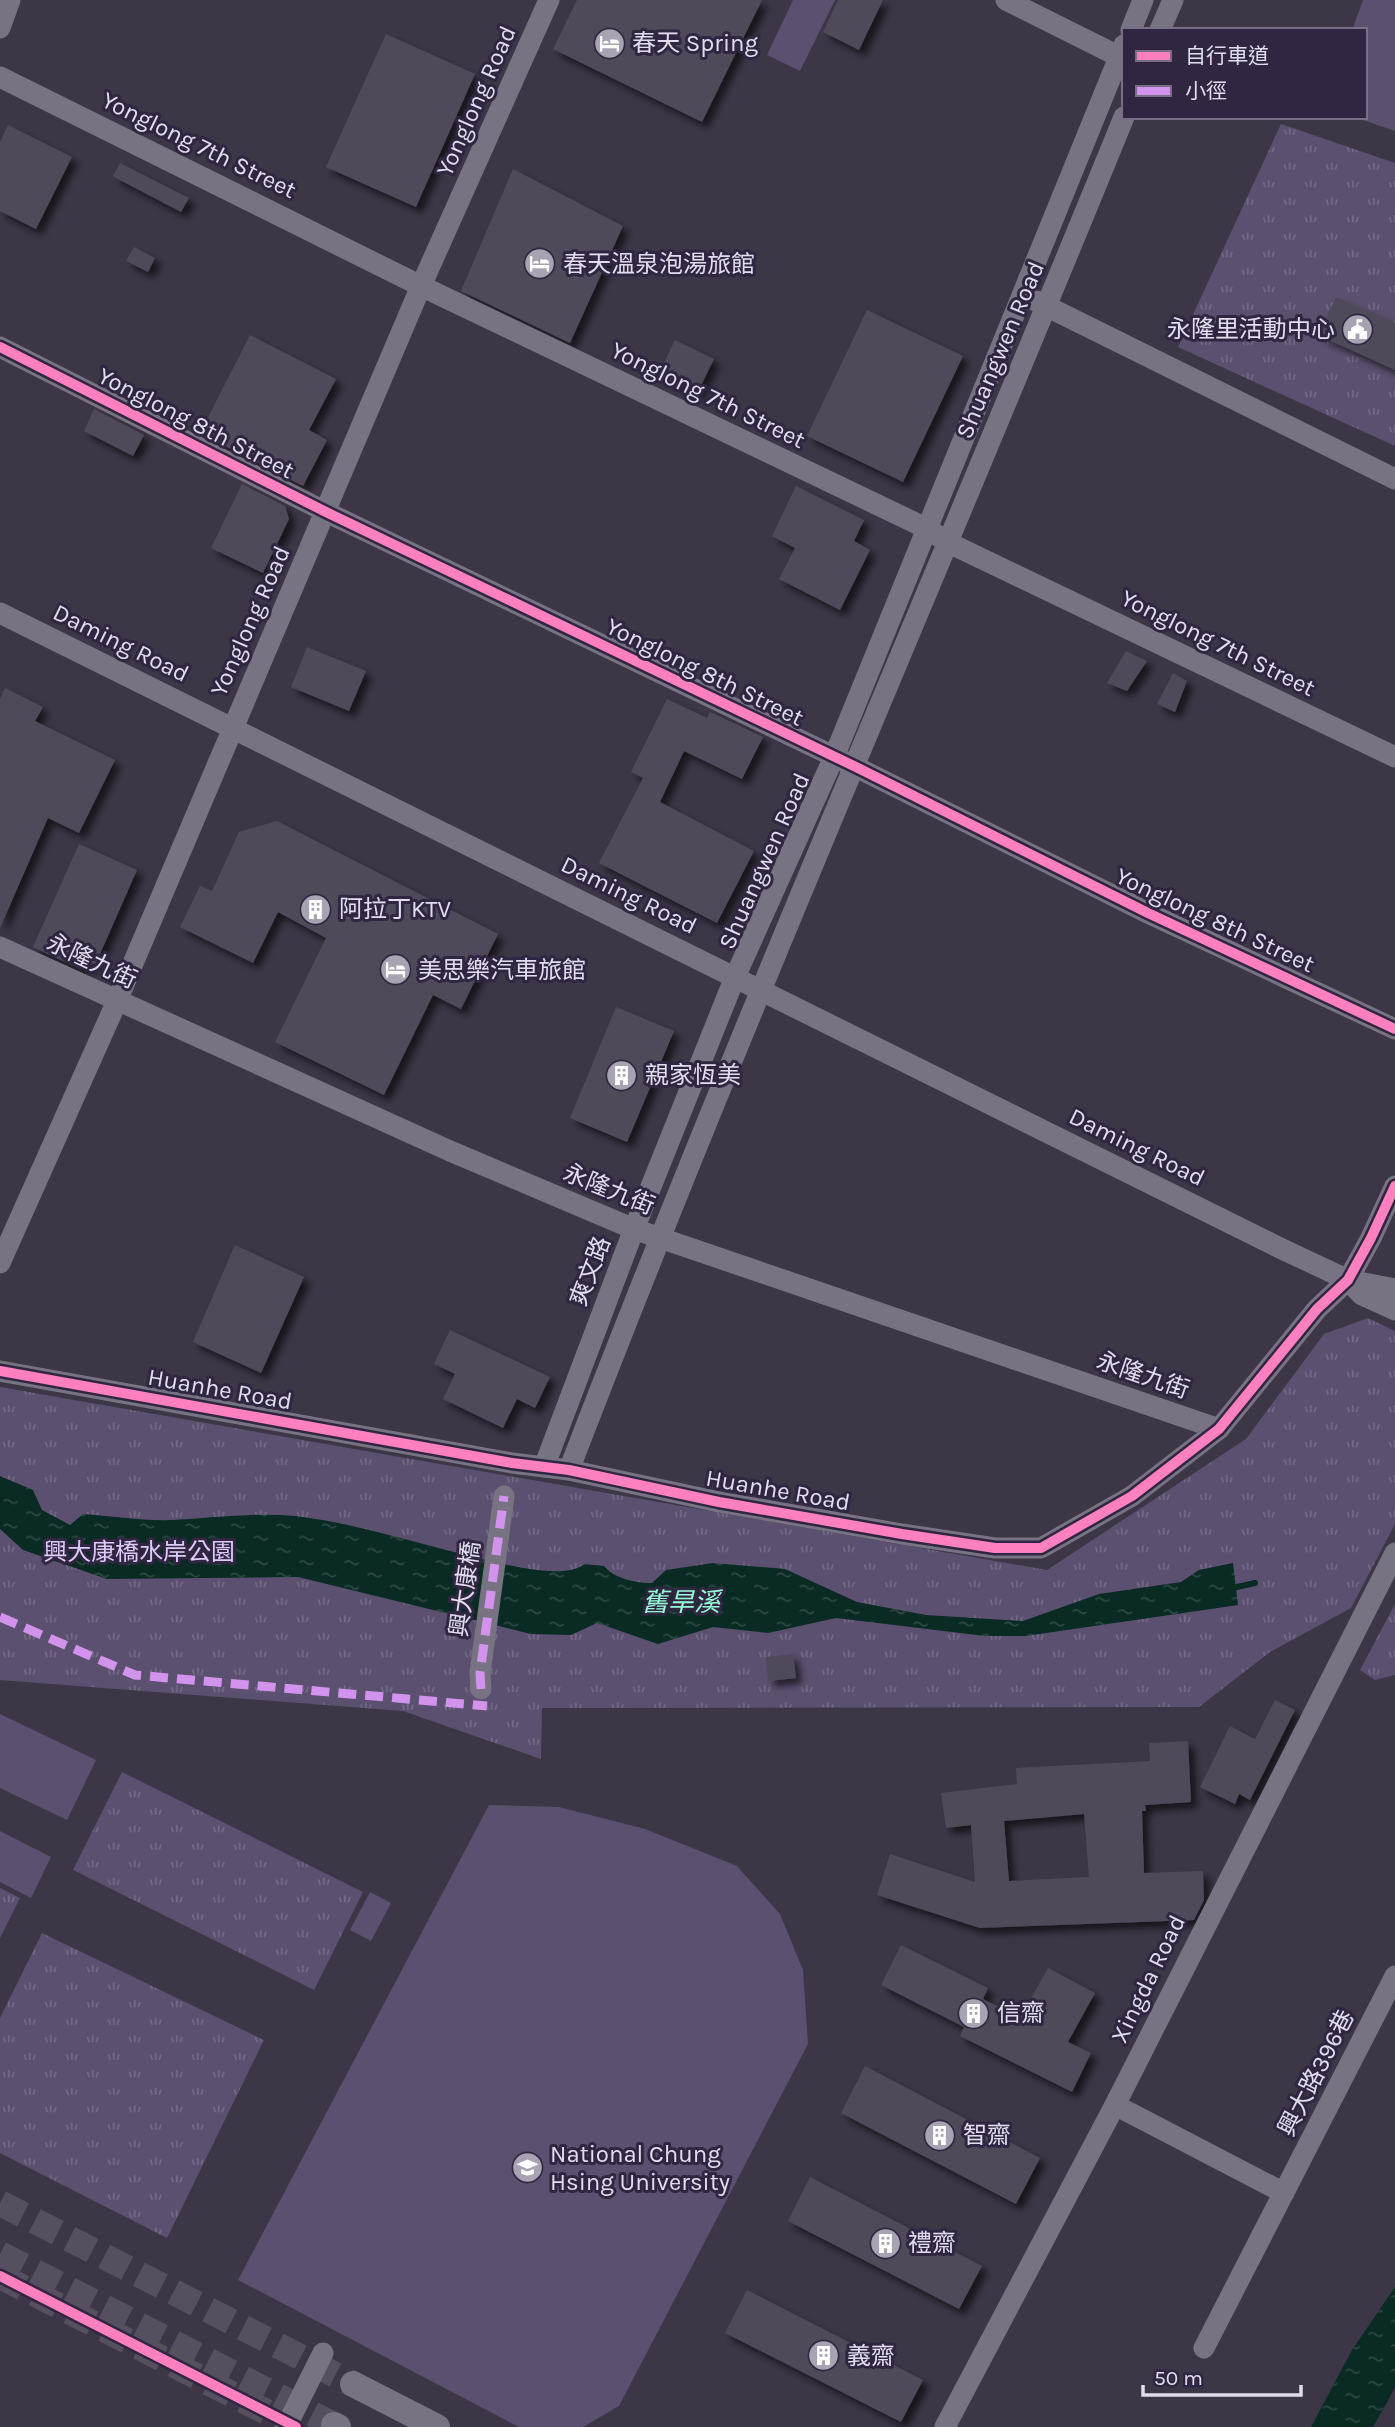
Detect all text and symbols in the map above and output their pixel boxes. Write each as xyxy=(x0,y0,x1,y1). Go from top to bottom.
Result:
street label: Yonglong Road xyxy=(430,22,522,180)
hotel icon: 春天 Spring xyxy=(592,26,626,60)
legend xyxy=(1122,28,1367,119)
place label: 春天 Spring xyxy=(632,29,759,57)
text: 自行車道 xyxy=(1185,44,1269,68)
text: 小徑 xyxy=(1185,79,1227,103)
street label: Yonglong 7th Street xyxy=(97,86,301,204)
hotel icon: 春天溫泉泡湯旅館 xyxy=(523,247,557,281)
place label: 春天溫泉泡湯旅館 xyxy=(563,250,755,278)
street label: Shuangwen Road xyxy=(950,257,1050,443)
public building icon: 永隆里活動中心 xyxy=(1341,312,1375,346)
place label: 永隆里活動中心 xyxy=(1167,315,1335,343)
street label: Yonglong 7th Street xyxy=(606,336,810,454)
street label: Yonglong 8th Street xyxy=(93,361,299,485)
street label: Yonglong Road xyxy=(204,542,296,700)
street label: Yonglong 7th Street xyxy=(1116,584,1320,702)
street label: Daming Road xyxy=(49,598,193,688)
street label: Yonglong 8th Street xyxy=(602,612,808,732)
street label: Shuangwen Road xyxy=(713,769,815,953)
street label: Daming Road xyxy=(557,850,701,940)
street label: Yonglong 8th Street xyxy=(1111,862,1319,978)
building icon: 阿拉丁KTV xyxy=(299,892,333,926)
place label: 阿拉丁KTV xyxy=(339,895,452,923)
street label: 永隆九街 xyxy=(43,928,141,994)
hotel icon: 美思樂汽車旅館 xyxy=(378,953,412,987)
place label: 美思樂汽車旅館 xyxy=(418,956,586,984)
building icon: 親家恆美 xyxy=(605,1058,639,1092)
place label: 親家恆美 xyxy=(645,1061,741,1089)
street label: Daming Road xyxy=(1065,1102,1209,1192)
street label: 永隆九街 xyxy=(559,1158,659,1220)
street label: 爽文路 xyxy=(564,1232,616,1310)
street label: 永隆九街 xyxy=(1093,1346,1193,1404)
street label: Huanhe Road xyxy=(146,1363,294,1415)
street label: Huanhe Road xyxy=(704,1464,852,1516)
park label: 興大康橋水岸公園 xyxy=(43,1538,235,1566)
street label: 興大康橋 xyxy=(444,1540,486,1638)
water label: 舊旱溪 xyxy=(642,1587,724,1618)
street label: Xingda Road xyxy=(1105,1910,1191,2048)
building icon: 信齋 xyxy=(957,1996,991,2030)
place label: 信齋 xyxy=(997,1999,1045,2027)
street label: 興大路396巷 xyxy=(1272,2005,1360,2141)
building icon: 智齋 xyxy=(923,2118,957,2152)
place label: 智齋 xyxy=(963,2121,1011,2149)
place label: National Chung Hsing University xyxy=(550,2140,730,2196)
school or university icon: National Chung Hsing University xyxy=(510,2151,544,2185)
building icon: 禮齋 xyxy=(868,2226,902,2260)
place label: 禮齋 xyxy=(908,2229,956,2257)
building icon: 義齋 xyxy=(807,2339,841,2373)
place label: 義齋 xyxy=(847,2342,895,2370)
scale bar xyxy=(1143,2354,1300,2398)
text: 50 m xyxy=(1154,2366,1203,2390)

